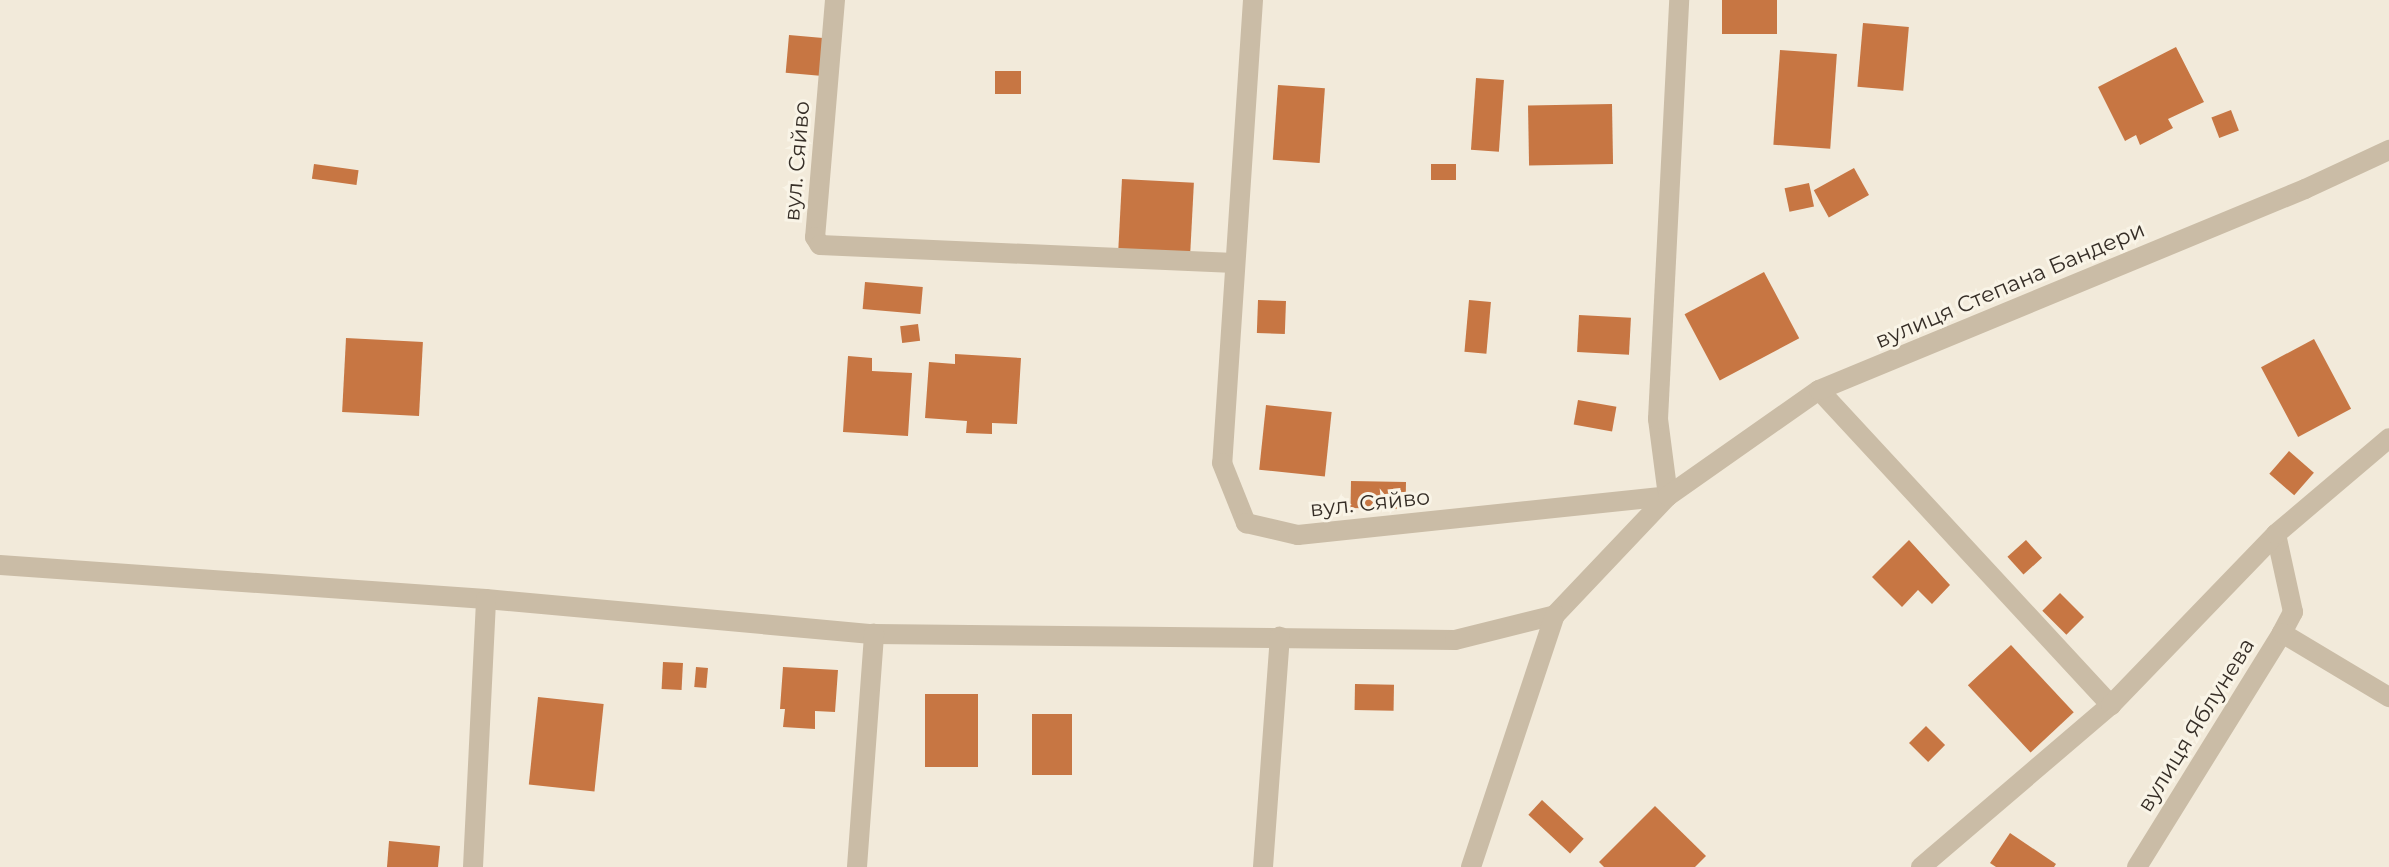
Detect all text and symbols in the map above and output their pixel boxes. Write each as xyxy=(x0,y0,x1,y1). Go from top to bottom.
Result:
street label: вул. Сяйво xyxy=(779,100,815,222)
street label: вулиця Степана Бандери xyxy=(1871,216,2149,354)
street label: вул. Сяйво xyxy=(1309,484,1431,522)
street label: вулиця Яблунева xyxy=(2132,633,2260,817)

